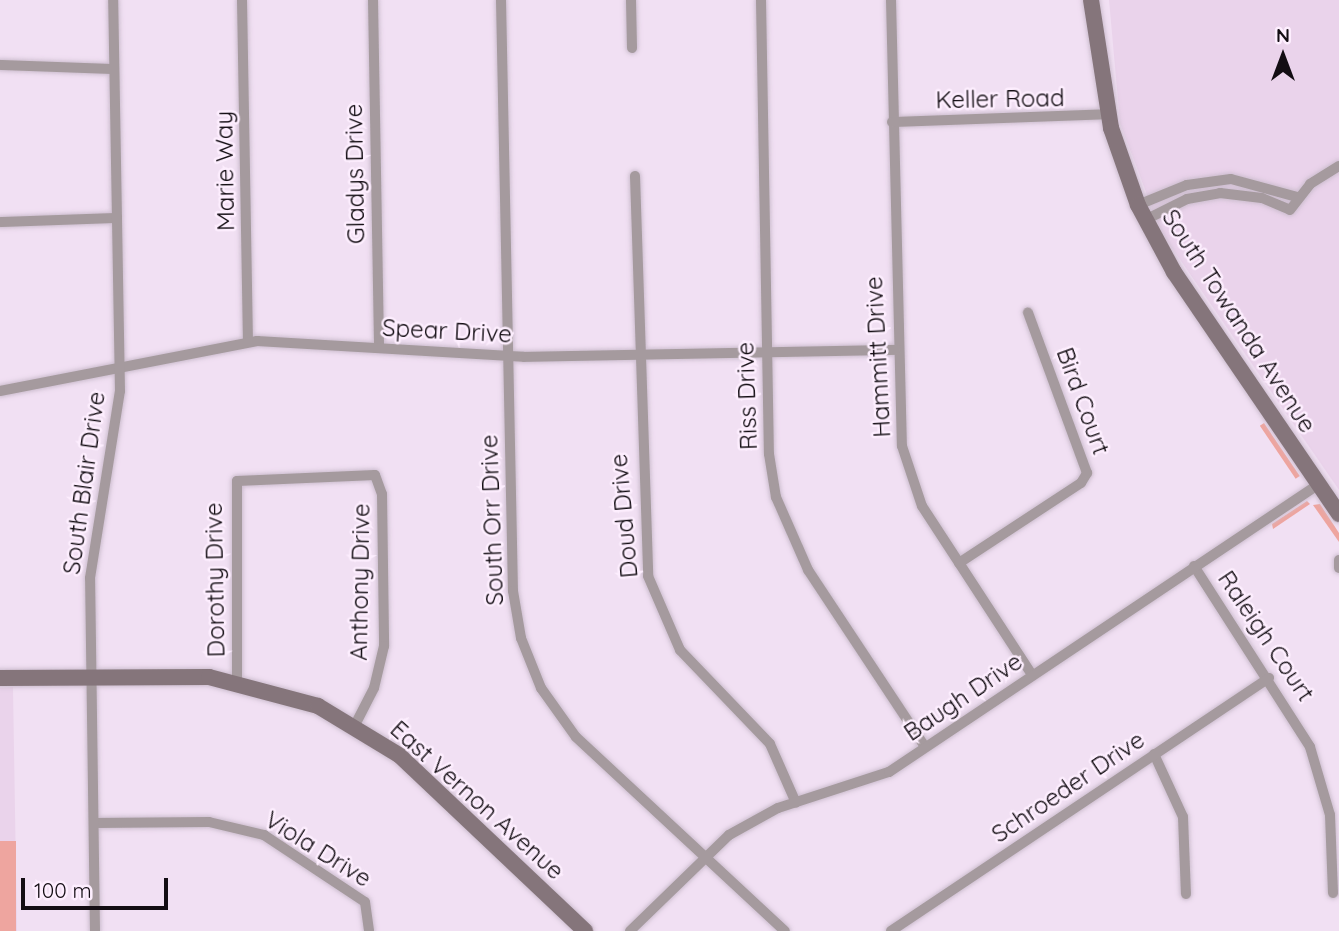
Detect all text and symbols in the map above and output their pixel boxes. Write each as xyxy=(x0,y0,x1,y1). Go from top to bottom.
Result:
north arrow xyxy=(1248,21,1318,91)
text: N xyxy=(1276,23,1290,47)
street label: Keller Road xyxy=(935,83,1065,115)
street label: Gladys Drive xyxy=(339,104,371,244)
street label: Marie Way xyxy=(210,111,240,231)
street label: South Towanda Avenue xyxy=(1156,204,1322,438)
street label: Hammitt Drive xyxy=(859,276,897,438)
street label: Spear Drive xyxy=(381,313,513,349)
street label: Riss Drive xyxy=(731,342,763,450)
street label: Bird Court xyxy=(1050,344,1116,458)
street label: South Blair Drive xyxy=(57,390,111,576)
street label: South Orr Drive xyxy=(475,434,509,606)
street label: Doud Drive xyxy=(604,453,644,579)
street label: Dorothy Drive xyxy=(199,502,231,658)
street label: Anthony Drive xyxy=(344,503,376,661)
street label: Raleigh Court xyxy=(1212,565,1320,707)
street label: Baugh Drive xyxy=(898,647,1028,747)
street label: East Vernon Avenue xyxy=(384,715,570,885)
street label: Schroeder Drive xyxy=(986,725,1150,849)
street label: Viola Drive xyxy=(259,805,377,893)
scale bar xyxy=(24,864,172,908)
text: 100 m xyxy=(34,877,92,903)

